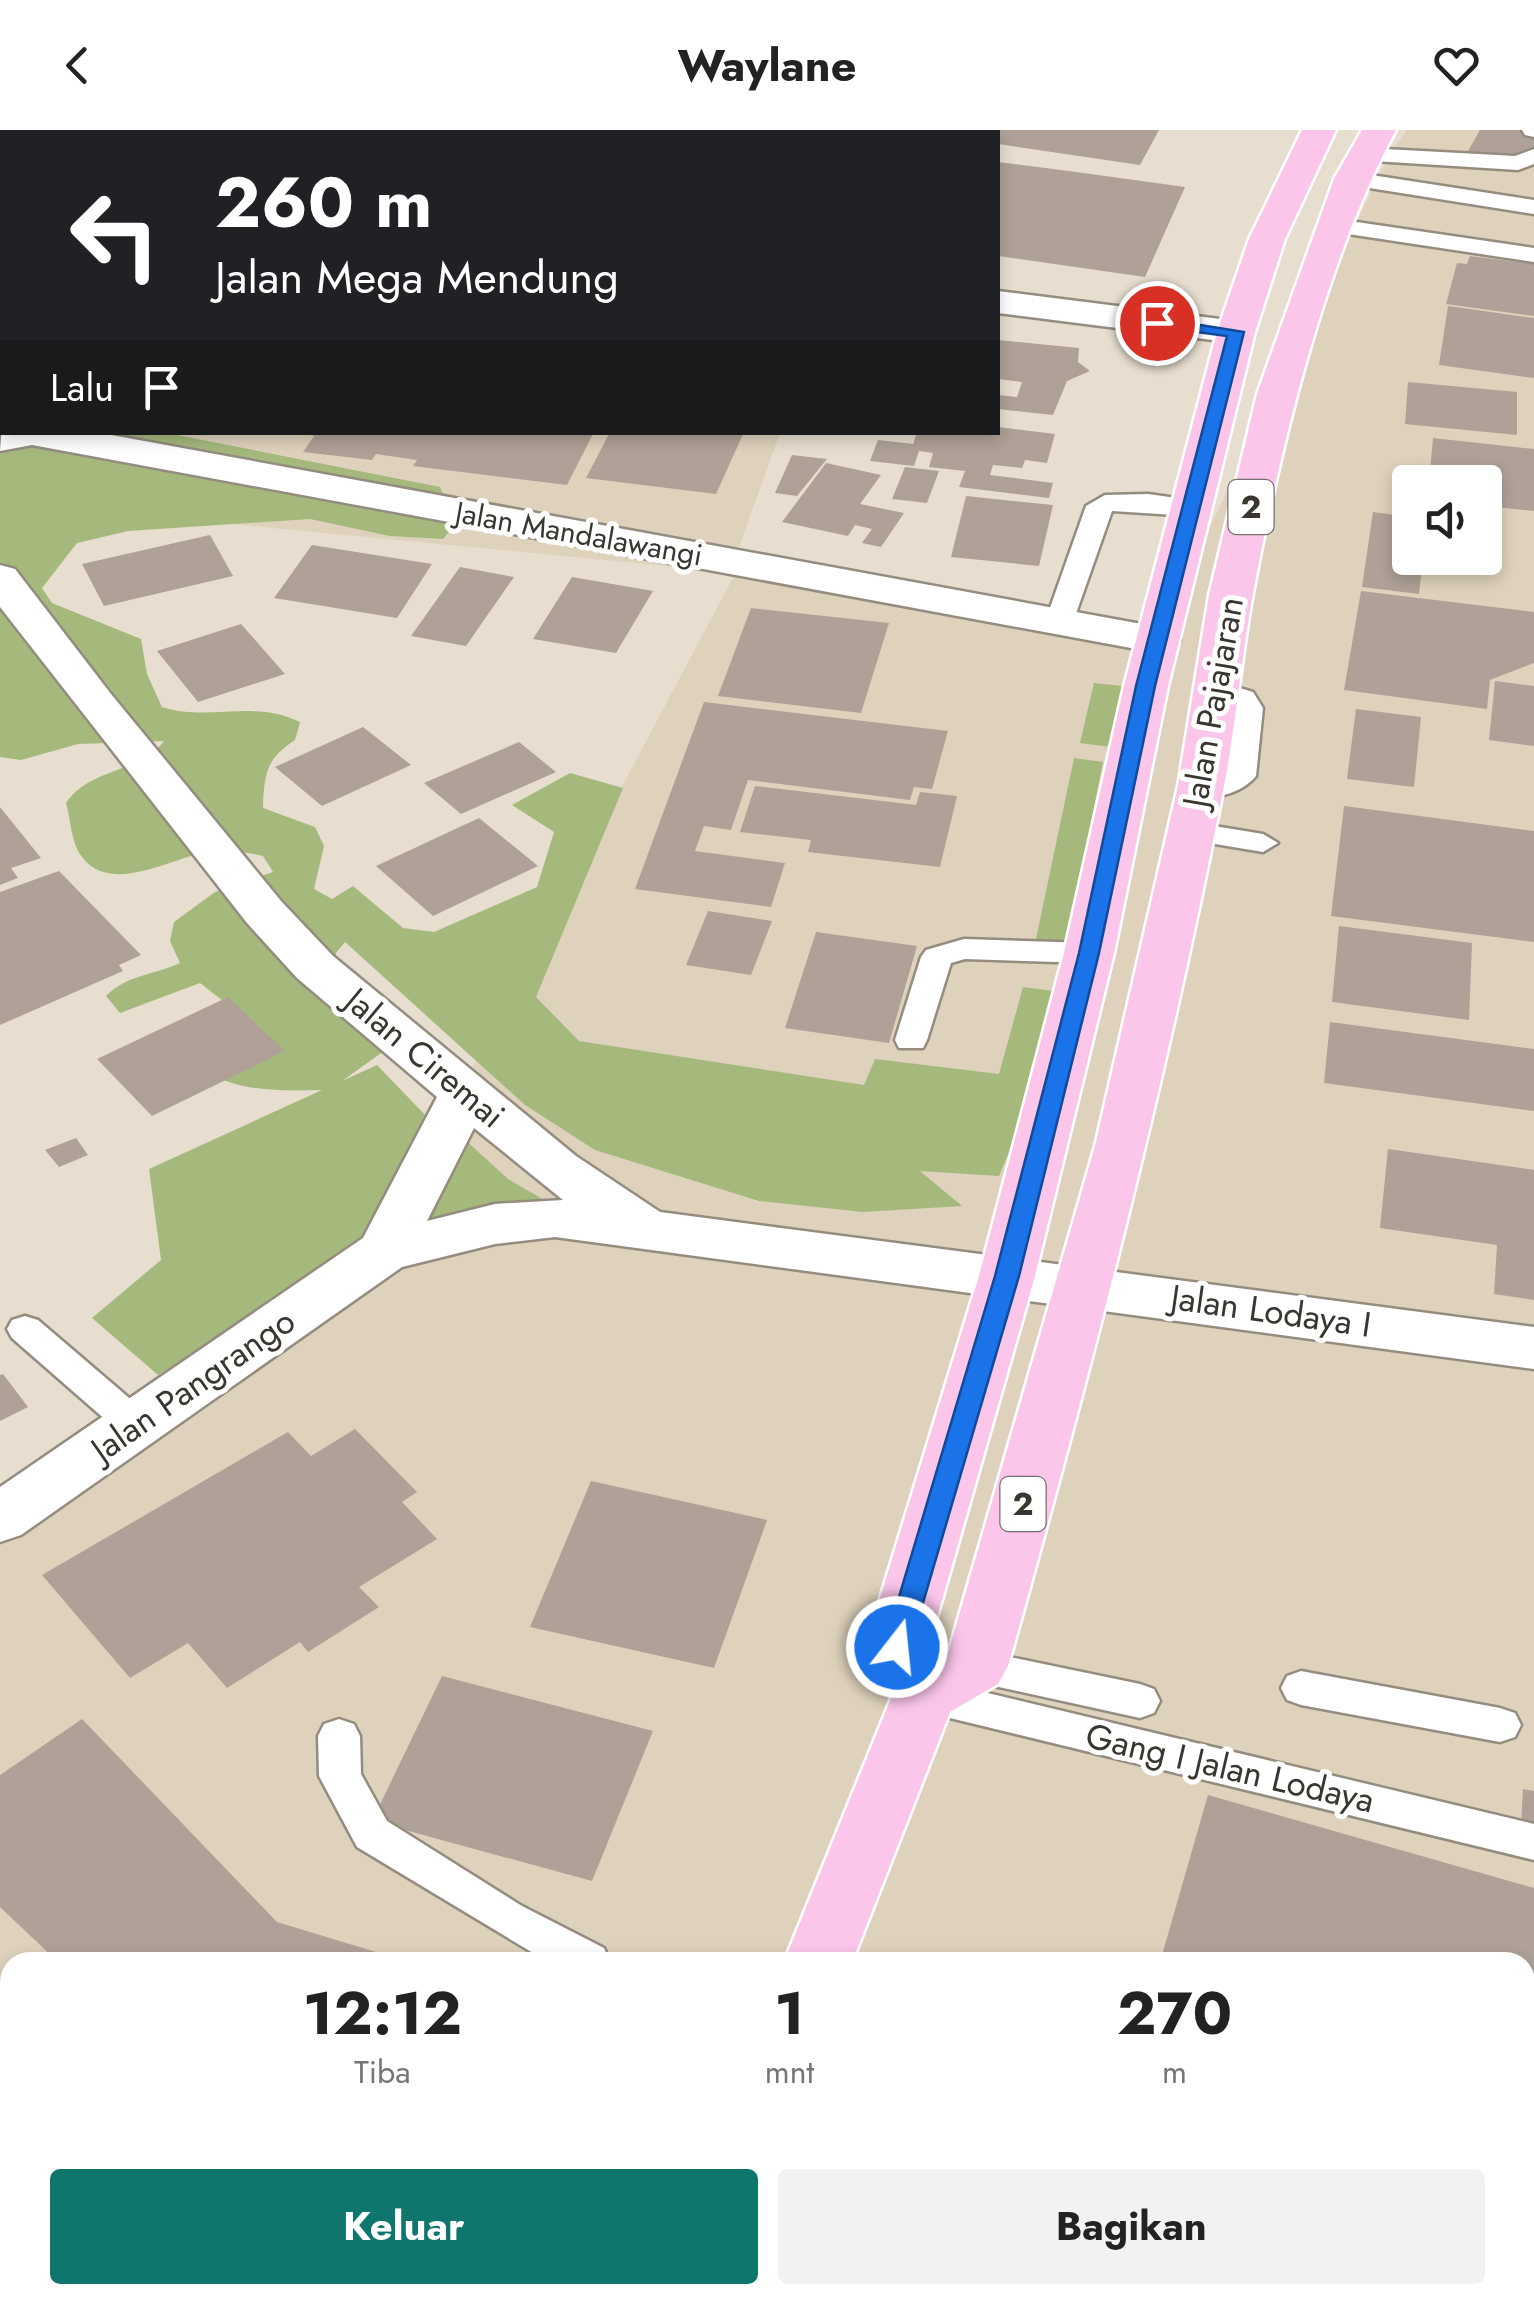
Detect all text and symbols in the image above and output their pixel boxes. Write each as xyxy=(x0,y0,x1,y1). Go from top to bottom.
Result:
text: Waylane xyxy=(678,33,856,98)
icon: back xyxy=(50,38,105,93)
icon: heart xyxy=(1429,38,1484,93)
text: 260 m xyxy=(215,152,433,253)
icon: left xyxy=(50,170,180,300)
text: Jalan Mega Mendung xyxy=(215,245,619,310)
pin xyxy=(1115,281,1200,366)
icon: arrive xyxy=(1130,296,1185,351)
text: Lalu xyxy=(50,360,114,415)
icon: arrive xyxy=(134,360,189,415)
map controls xyxy=(1392,465,1502,575)
button: sound xyxy=(1392,465,1502,575)
road number: 2 xyxy=(1228,480,1274,534)
street label: Jalan Mandalawangi xyxy=(448,490,706,576)
street label: Jalan Pajajaran xyxy=(1169,593,1256,815)
street label: Jalan Ciremai xyxy=(331,974,516,1140)
street label: Jalan Lodaya I xyxy=(1164,1272,1374,1350)
street label: Jalan Pangrango xyxy=(78,1296,305,1476)
road number: 2 xyxy=(1000,1477,1046,1531)
position arrow xyxy=(845,1595,949,1699)
street label: Gang I Jalan Lodaya xyxy=(1081,1711,1379,1825)
text: 12:12 xyxy=(303,1970,462,2057)
text: 1 xyxy=(774,1970,805,2057)
text: 270 xyxy=(1117,1970,1232,2057)
text: Tiba xyxy=(354,2049,411,2095)
text: mnt xyxy=(765,2049,814,2095)
text: m xyxy=(1162,2049,1187,2095)
button: Keluar xyxy=(50,2169,758,2284)
button: Bagikan xyxy=(778,2169,1485,2284)

